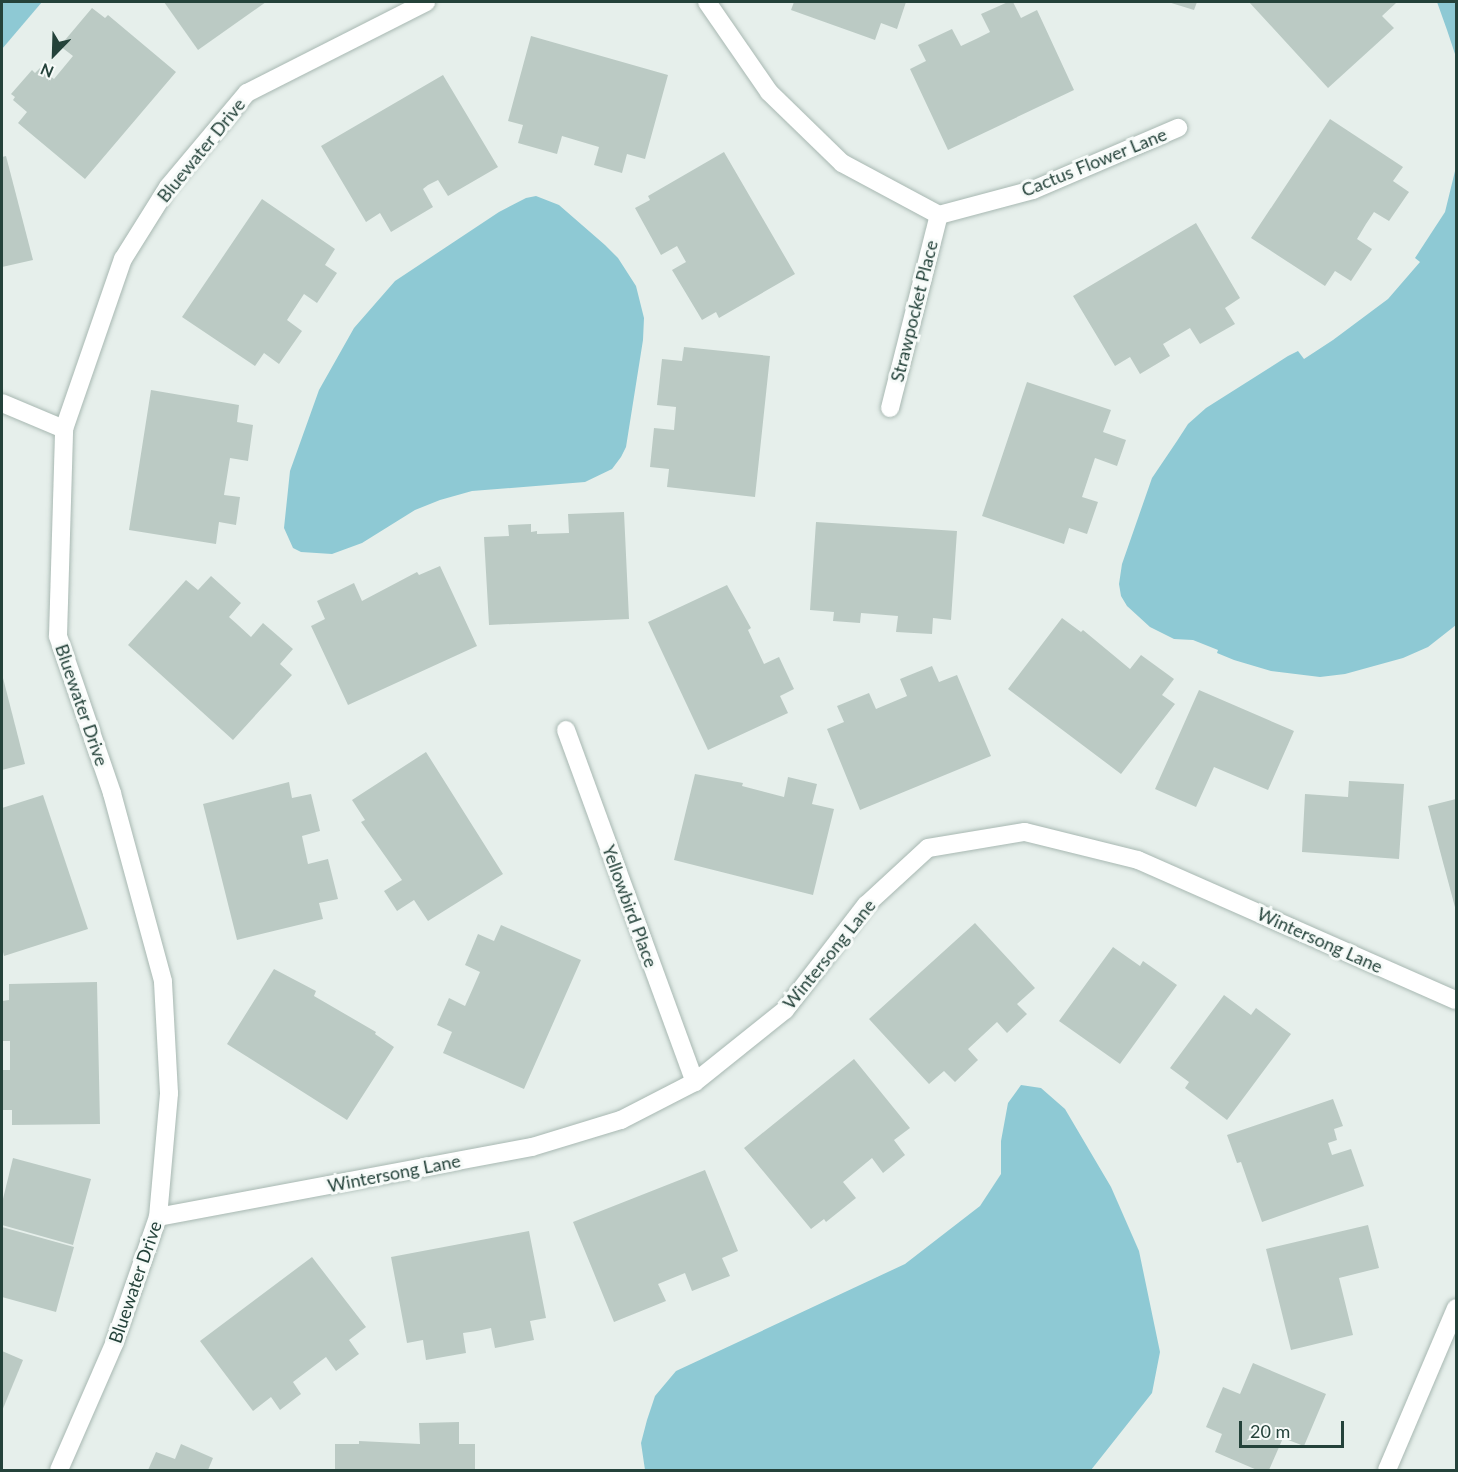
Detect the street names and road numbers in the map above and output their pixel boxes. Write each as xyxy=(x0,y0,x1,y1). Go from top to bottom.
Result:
street label: Bluewater Drive xyxy=(152,93,250,207)
street label: Cactus Flower Lane xyxy=(1018,123,1170,201)
street label: Strawpocket Place xyxy=(886,238,942,384)
street label: Bluewater Drive xyxy=(51,641,113,769)
street label: Yellowbird Place xyxy=(598,842,662,970)
street label: Wintersong Lane xyxy=(778,895,880,1013)
street label: Wintersong Lane xyxy=(1254,903,1386,977)
street label: Wintersong Lane xyxy=(326,1150,462,1196)
street label: Bluewater Drive xyxy=(104,1218,166,1346)

